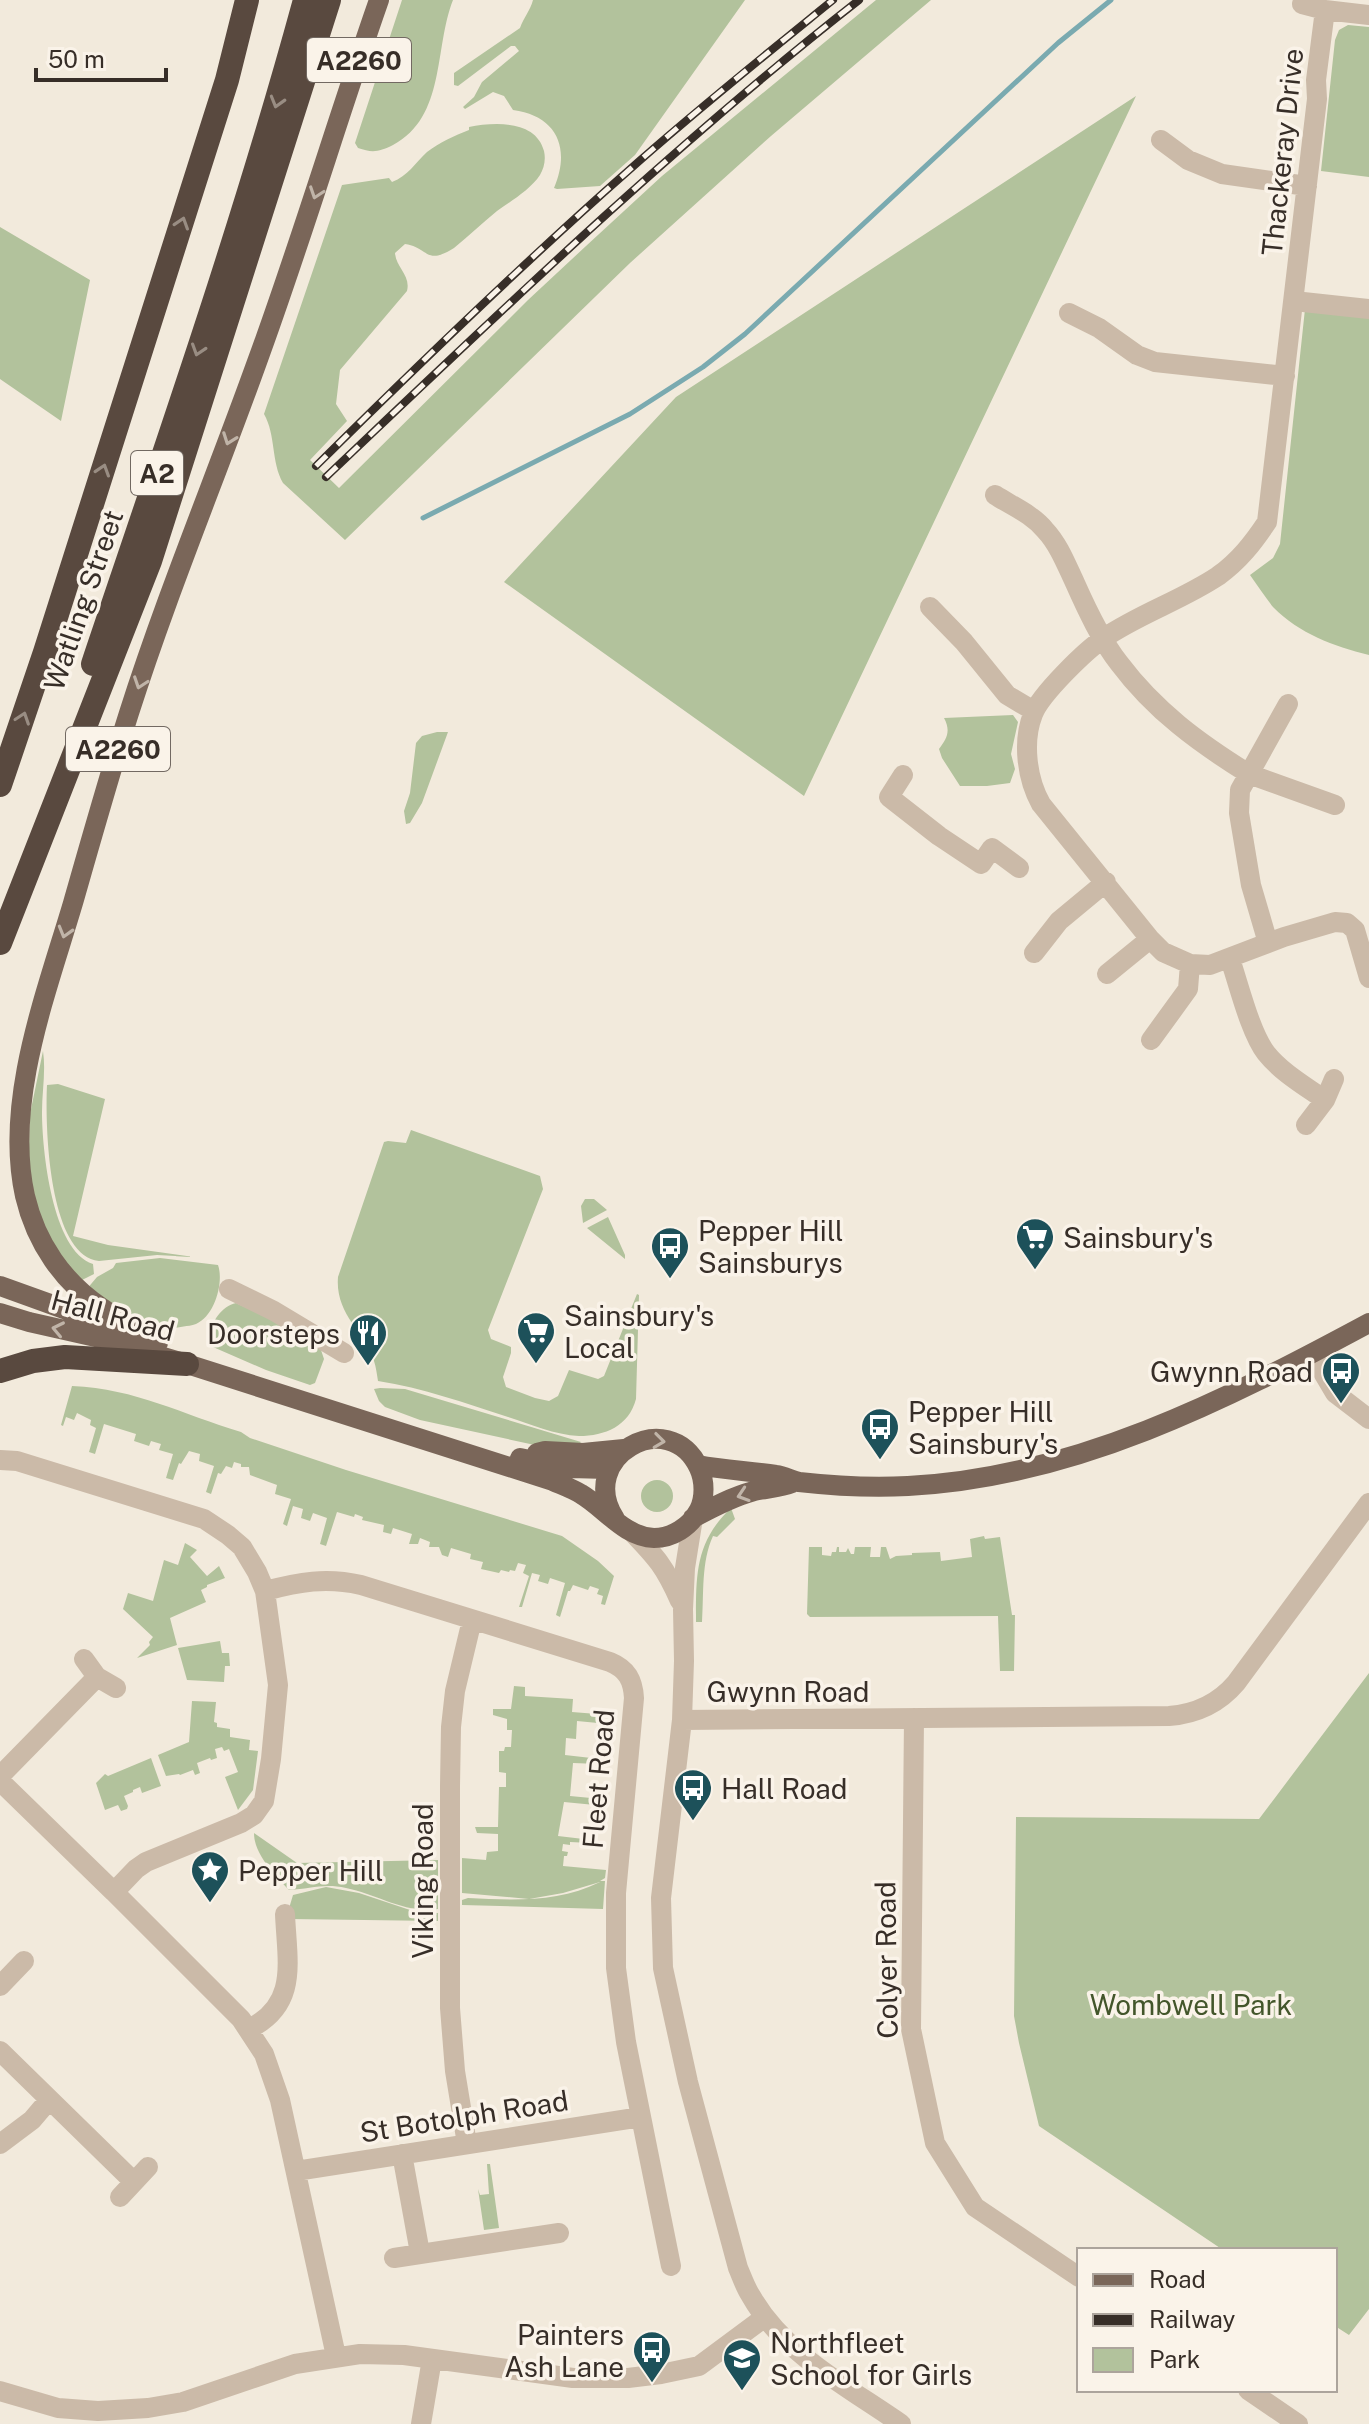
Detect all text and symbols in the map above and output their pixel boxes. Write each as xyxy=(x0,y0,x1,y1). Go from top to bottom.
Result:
scale bar xyxy=(36,32,166,82)
road number: A2260 xyxy=(307,38,411,82)
text: 50 m xyxy=(48,45,105,73)
street label: Thackeray Drive xyxy=(1255,47,1309,257)
one-way arrow xyxy=(269,95,286,108)
one-way arrow xyxy=(309,186,325,200)
one-way arrow xyxy=(173,216,189,230)
one-way arrow xyxy=(191,342,207,356)
one-way arrow xyxy=(223,431,239,445)
road number: A2 xyxy=(131,451,183,495)
one-way arrow xyxy=(93,464,109,478)
street label: Watling Street xyxy=(37,505,129,695)
one-way arrow xyxy=(133,675,149,689)
one-way arrow xyxy=(13,712,29,726)
road number: A2260 xyxy=(66,727,170,771)
one-way arrow xyxy=(57,924,74,938)
place label: Pepper Hill Sainsburys xyxy=(698,1214,844,1279)
supermarket icon: Sainsbury's xyxy=(1014,1216,1056,1271)
place label: Sainsbury's xyxy=(1063,1221,1213,1254)
bus stop icon: Pepper Hill Sainsburys xyxy=(649,1225,691,1280)
street label: Hall Road xyxy=(48,1283,178,1347)
place label: Sainsbury's Local xyxy=(564,1299,714,1364)
supermarket icon: Sainsbury's Local xyxy=(515,1310,557,1365)
restaurant icon: Doorsteps xyxy=(347,1312,389,1367)
place label: Doorsteps xyxy=(207,1317,340,1350)
one-way arrow xyxy=(52,1321,65,1338)
bus stop icon: Gwynn Road xyxy=(1320,1350,1362,1405)
place label: Gwynn Road xyxy=(1150,1355,1313,1388)
place label: Pepper Hill Sainsbury's xyxy=(908,1395,1058,1460)
bus stop icon: Pepper Hill Sainsbury's xyxy=(859,1406,901,1461)
one-way arrow xyxy=(653,1433,666,1450)
one-way arrow xyxy=(737,1485,751,1501)
street label: Gwynn Road xyxy=(706,1675,870,1708)
street label: Fleet Road xyxy=(575,1708,621,1850)
bus stop icon: Hall Road xyxy=(672,1767,714,1822)
place label: Hall Road xyxy=(721,1772,848,1805)
street label: Viking Road xyxy=(406,1803,439,1959)
place icon: Pepper Hill xyxy=(189,1849,231,1904)
place label: Pepper Hill xyxy=(238,1854,384,1887)
street label: Colyer Road xyxy=(868,1881,904,2039)
park label: Wombwell Park xyxy=(1090,1988,1292,2021)
street label: St Botolph Road xyxy=(357,2083,571,2149)
legend xyxy=(1077,2248,1337,2392)
text: Road xyxy=(1149,2265,1206,2293)
text: Railway xyxy=(1149,2305,1235,2333)
place label: Painters Ash Lane xyxy=(504,2318,624,2383)
place label: Northfleet School for Girls xyxy=(770,2326,972,2391)
bus stop icon: Painters Ash Lane xyxy=(631,2329,673,2384)
school or university icon: Northfleet School for Girls xyxy=(721,2337,763,2392)
text: Park xyxy=(1149,2345,1200,2373)

